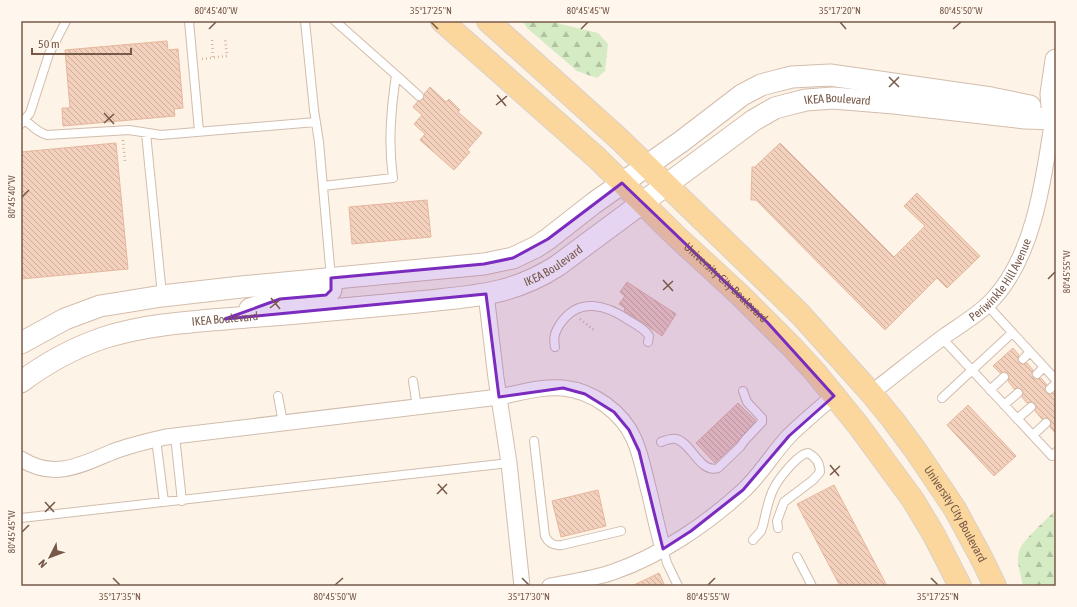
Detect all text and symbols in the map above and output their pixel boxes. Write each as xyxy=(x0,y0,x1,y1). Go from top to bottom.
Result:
text: 80°45'40"W xyxy=(194,5,238,16)
text: 35°17'25"N xyxy=(410,5,452,16)
text: 80°45'45"W xyxy=(566,5,610,16)
text: 35°17'20"N xyxy=(819,5,861,16)
text: 80°45'50"W xyxy=(939,5,983,16)
scale bar xyxy=(32,30,131,56)
text: 50 m xyxy=(38,37,60,51)
street label: IKEA Boulevard xyxy=(802,91,871,108)
text: 80°45'40"W xyxy=(6,175,17,219)
street label: Periwinkle Hill Avenue xyxy=(966,237,1034,324)
street label: University City Boulevard xyxy=(681,240,770,325)
street label: IKEA Boulevard xyxy=(522,242,585,289)
text: 80°45'55"W xyxy=(1061,250,1072,294)
street label: IKEA Boulevard xyxy=(191,309,259,329)
street label: University City Boulevard xyxy=(921,463,989,565)
text: 80°45'45"W xyxy=(6,510,17,554)
north arrow xyxy=(30,537,70,577)
text: N xyxy=(36,557,49,570)
text: 35°17'35"N xyxy=(99,591,141,602)
text: 80°45'50"W xyxy=(313,591,357,602)
text: 35°17'30"N xyxy=(508,591,550,602)
text: 80°45'55"W xyxy=(686,591,730,602)
text: 35°17'25"N xyxy=(917,591,959,602)

